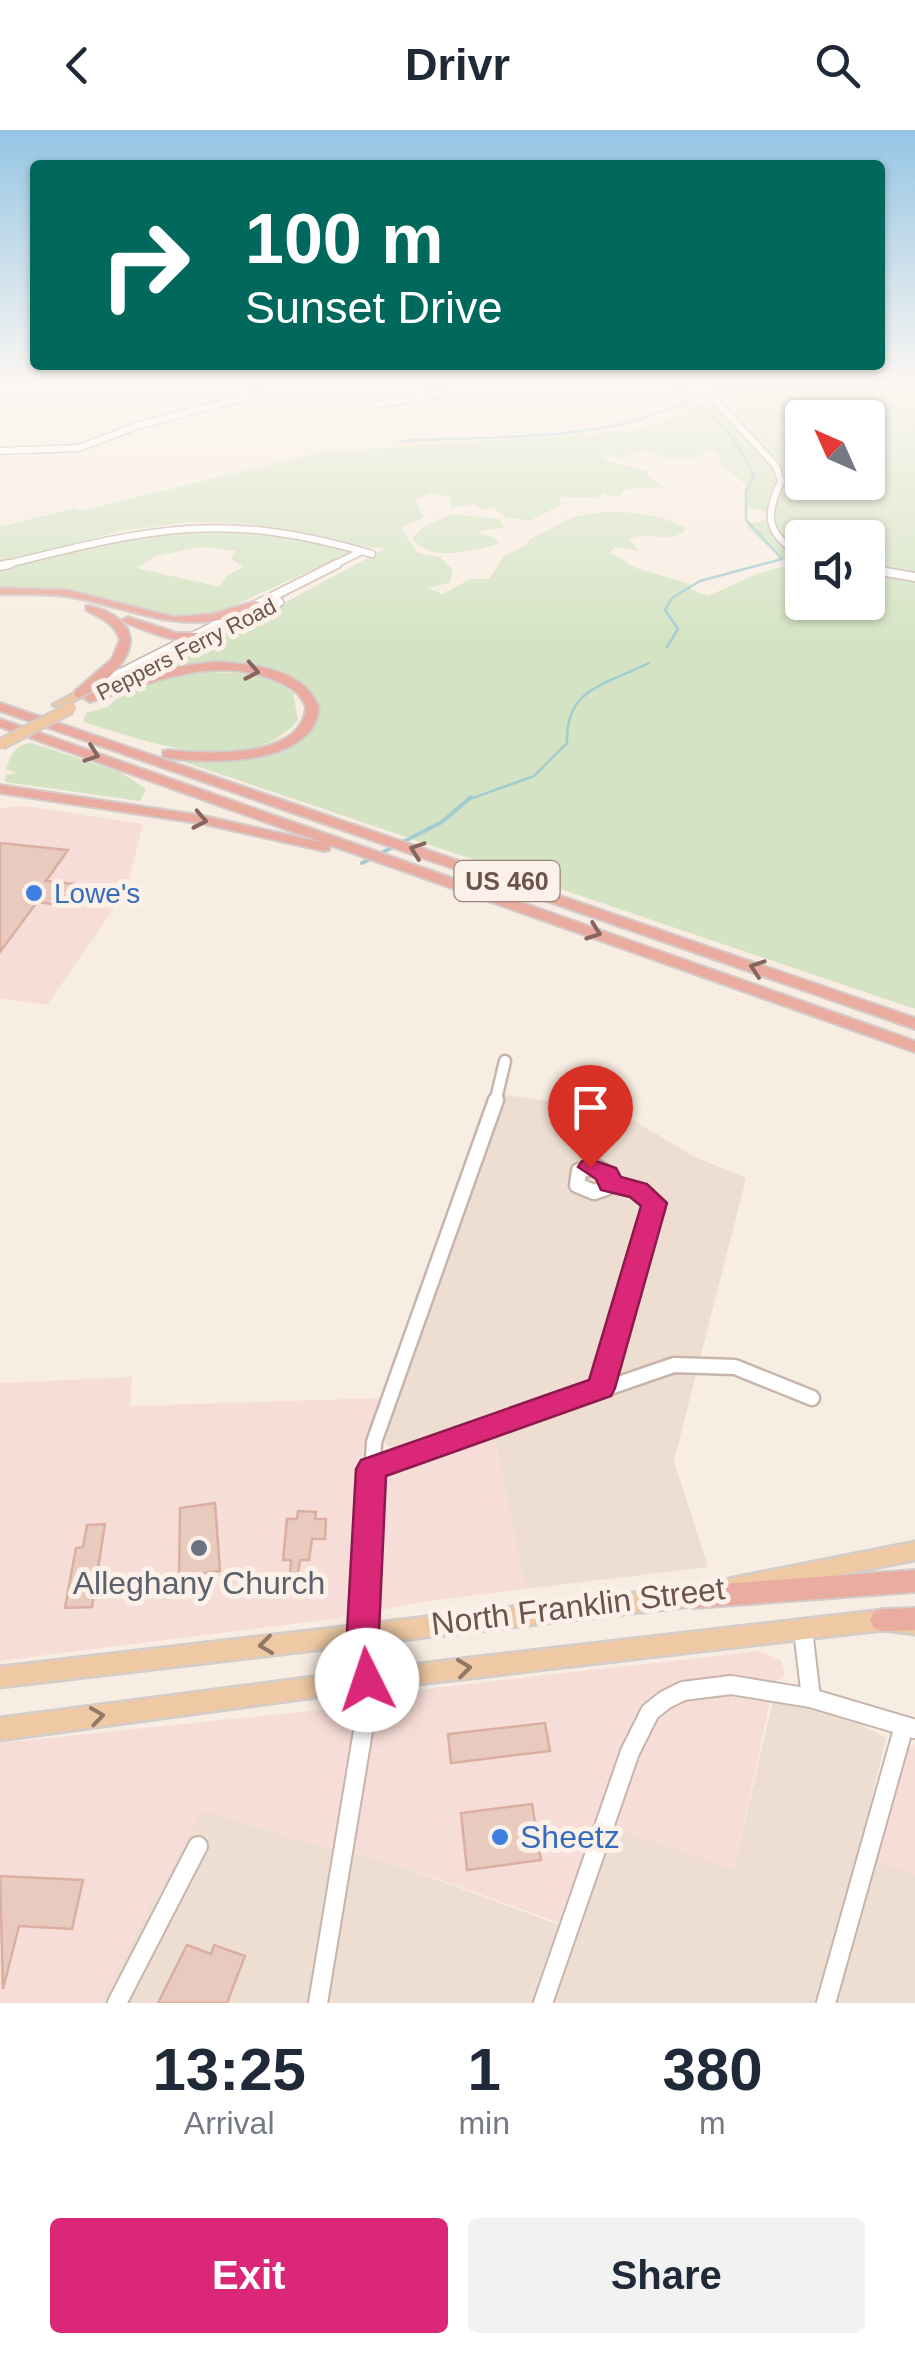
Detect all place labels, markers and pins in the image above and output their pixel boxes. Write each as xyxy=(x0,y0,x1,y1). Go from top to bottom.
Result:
place label: Lowe's xyxy=(54,878,140,909)
marker: Lowe's xyxy=(23,882,45,904)
pin xyxy=(548,1065,633,1168)
marker: Alleghany Church xyxy=(188,1537,210,1559)
place label: Alleghany Church xyxy=(73,1565,325,1601)
place label: Sheetz xyxy=(520,1819,620,1855)
marker: Sheetz xyxy=(489,1826,511,1848)

